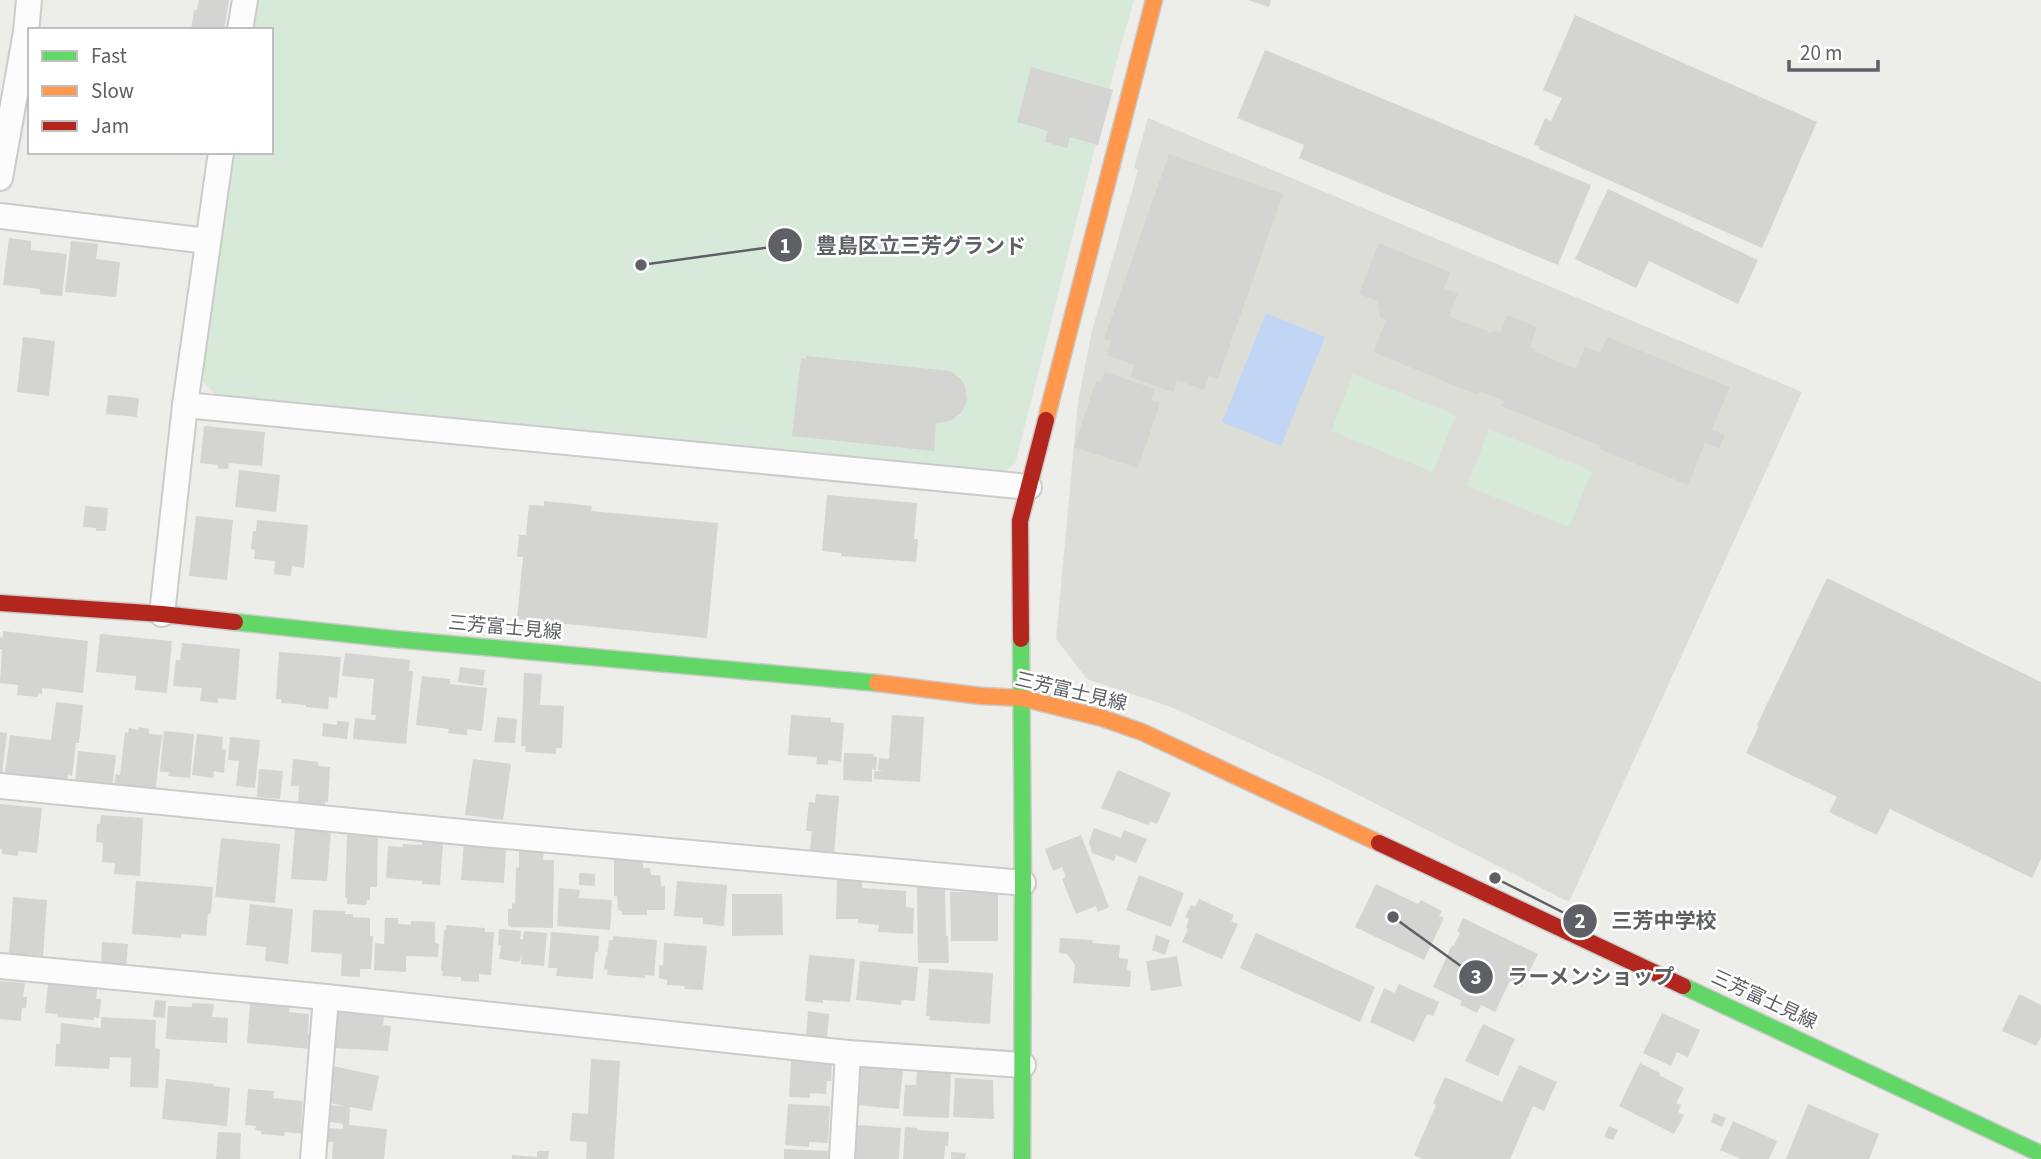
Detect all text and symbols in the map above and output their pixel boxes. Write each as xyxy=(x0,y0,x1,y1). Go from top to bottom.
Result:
legend xyxy=(28,28,273,154)
scale bar xyxy=(1789,28,1878,72)
text: 20 m xyxy=(1800,38,1842,68)
text: Fast xyxy=(91,41,127,71)
text: Slow xyxy=(91,76,134,106)
text: Jam xyxy=(91,111,129,141)
callout: 豊島区立三芳グランド xyxy=(767,224,1040,266)
text: 1 xyxy=(779,231,791,261)
text: 豊島区立三芳グランド xyxy=(816,231,1026,261)
street label: 三芳富士見線 xyxy=(447,610,563,646)
street label: 三芳富士見線 xyxy=(1012,666,1130,718)
callout: 三芳中学校 xyxy=(1563,900,1731,942)
text: 2 xyxy=(1574,906,1586,936)
text: 三芳中学校 xyxy=(1612,906,1717,936)
callout: ラーメンショップ xyxy=(1458,956,1689,998)
text: 3 xyxy=(1470,962,1482,992)
text: ラーメンショップ xyxy=(1507,962,1675,992)
street label: 三芳富士見線 xyxy=(1707,964,1821,1036)

